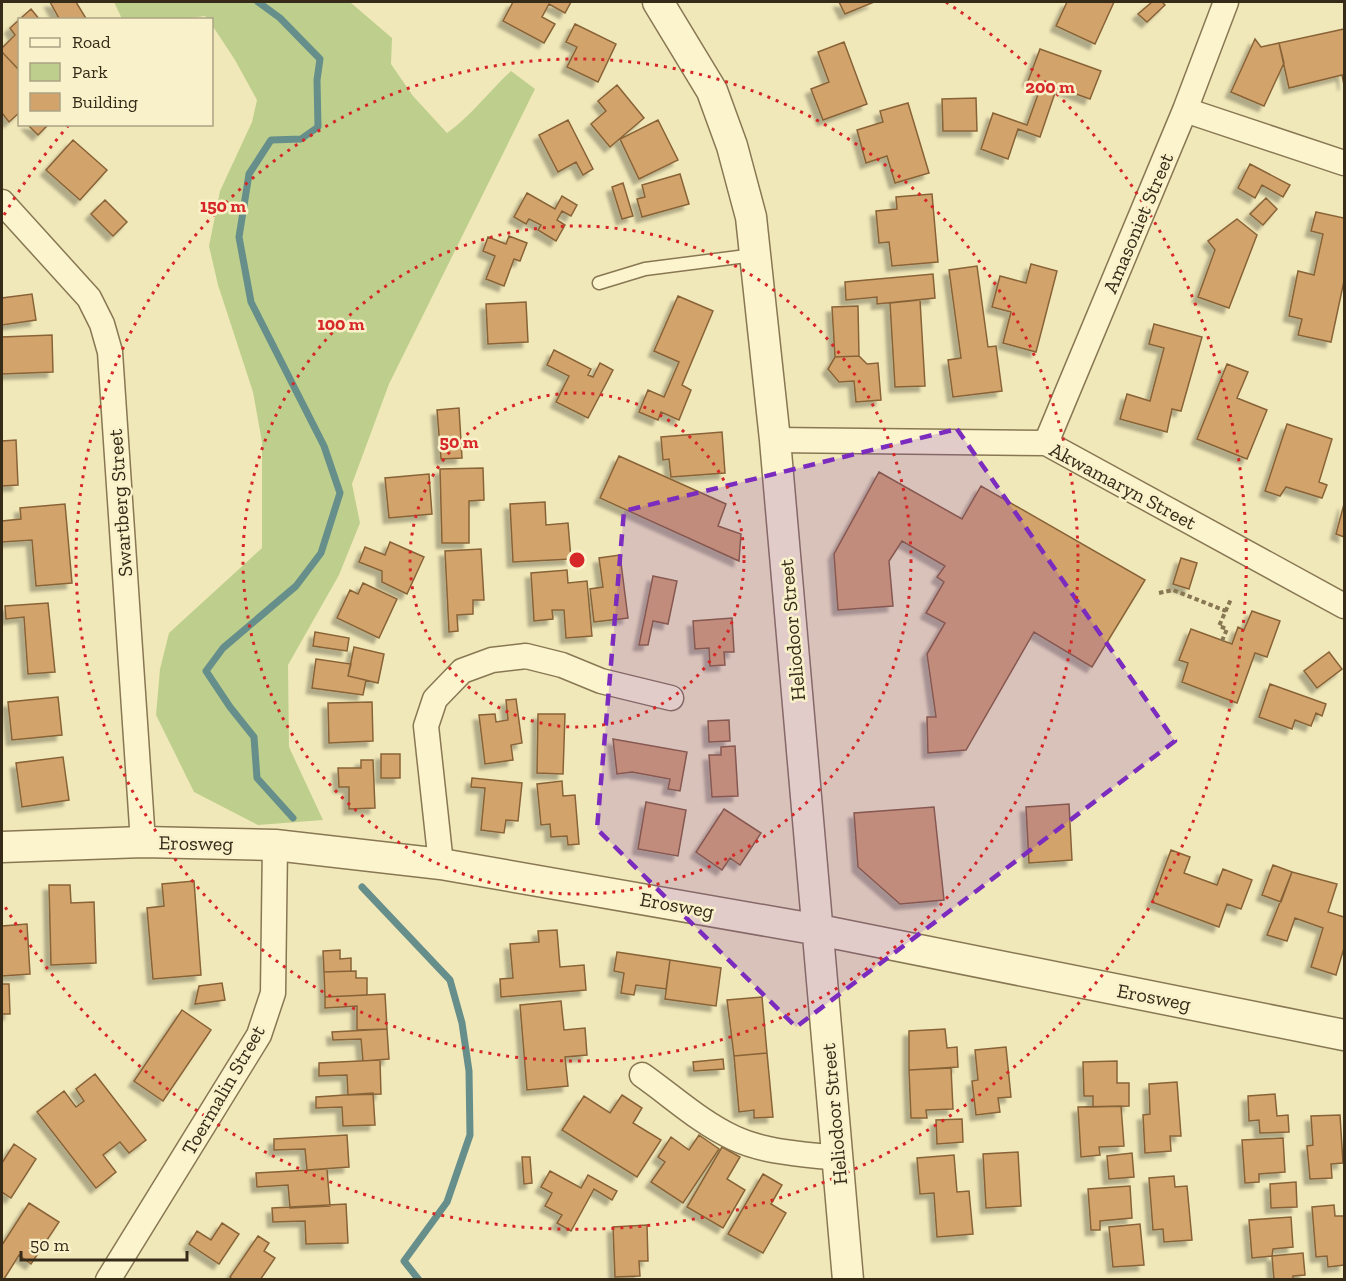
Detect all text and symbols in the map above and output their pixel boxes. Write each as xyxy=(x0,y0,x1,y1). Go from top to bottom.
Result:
legend xyxy=(18,18,213,126)
text: Road xyxy=(72,31,111,53)
text: Park xyxy=(72,61,108,83)
text: 200 m xyxy=(1025,76,1075,98)
text: Building xyxy=(72,91,138,113)
street label: Amasoniet Street xyxy=(1098,149,1179,297)
text: 150 m xyxy=(200,195,246,217)
text: 100 m xyxy=(317,313,365,335)
street label: Swartberg Street xyxy=(103,428,137,578)
text: 50 m xyxy=(440,431,479,453)
street label: Akwamaryn Street xyxy=(1046,437,1201,535)
centre of rings xyxy=(567,550,587,570)
street label: Heliodoor Street xyxy=(774,558,810,702)
street label: Erosweg xyxy=(158,830,234,856)
street label: Erosweg xyxy=(638,887,716,923)
street label: Erosweg xyxy=(1115,978,1193,1016)
street label: Toermalin Street xyxy=(176,1020,270,1159)
street label: Heliodoor Street xyxy=(816,1042,852,1186)
scale bar xyxy=(21,1224,188,1262)
text: 50 m xyxy=(30,1234,70,1256)

